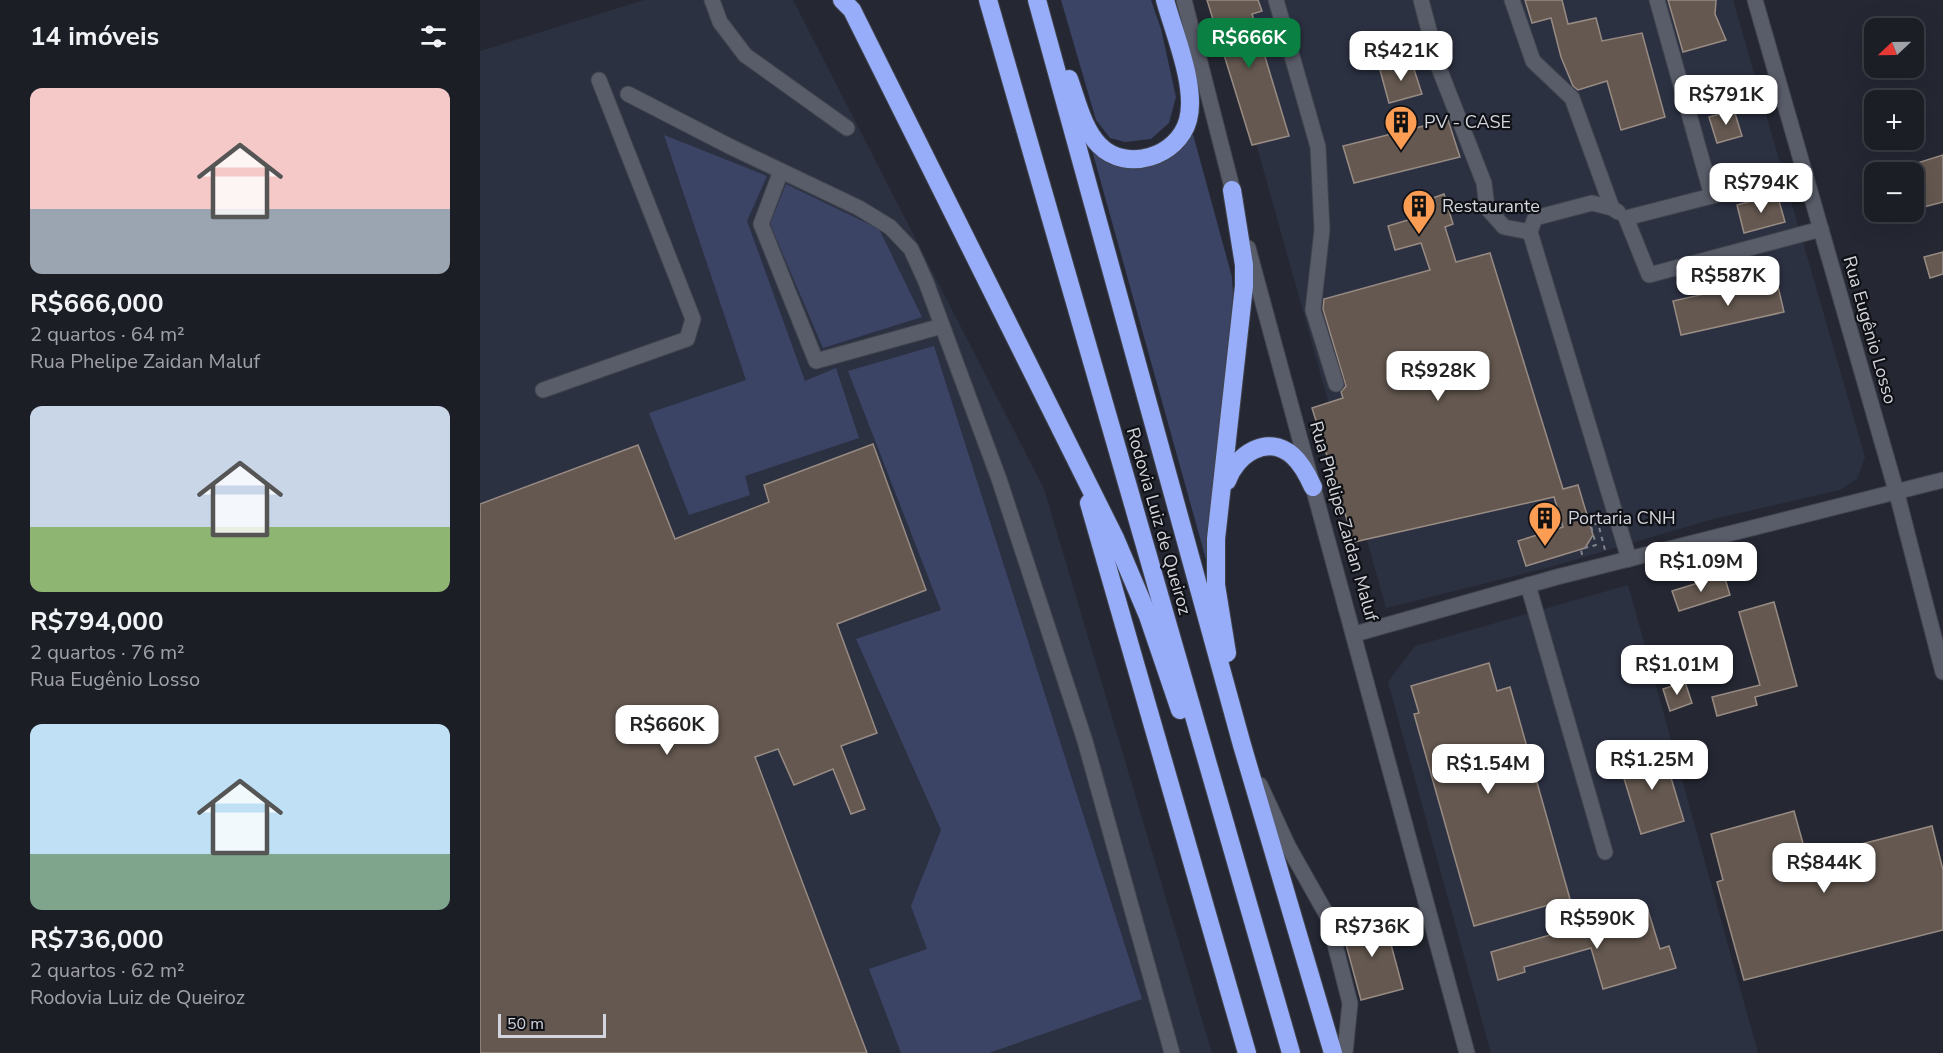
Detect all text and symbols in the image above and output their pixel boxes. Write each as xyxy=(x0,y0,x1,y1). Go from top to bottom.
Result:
pin: R$666K xyxy=(1200,18,1298,69)
north arrow xyxy=(1864,18,1924,78)
map controls xyxy=(1864,18,1924,222)
text: 14 imóveis xyxy=(30,19,159,54)
icon: filters xyxy=(417,20,450,53)
text: R$666K xyxy=(1212,24,1287,51)
pin: R$421K xyxy=(1352,31,1450,82)
text: R$421K xyxy=(1364,37,1439,64)
pin: R$791K xyxy=(1677,75,1775,126)
text: R$791K xyxy=(1689,81,1764,108)
button: + xyxy=(1864,90,1924,150)
building icon: PV - CASE xyxy=(1383,104,1419,151)
place label: PV - CASE xyxy=(1424,110,1511,134)
icon: home xyxy=(186,127,294,235)
button: − xyxy=(1864,162,1924,222)
pin: R$794K xyxy=(1712,163,1810,214)
text: R$794K xyxy=(1724,169,1799,196)
building icon: Restaurante xyxy=(1401,188,1437,235)
place label: Restaurante xyxy=(1442,194,1540,218)
street label: Rua Eugênio Losso xyxy=(1837,253,1903,407)
pin: R$587K xyxy=(1679,256,1777,307)
text: R$587K xyxy=(1691,262,1766,289)
text: R$666,000 xyxy=(30,286,163,321)
text: 2 quartos · 64 m² xyxy=(30,321,185,348)
text: Rua Phelipe Zaidan Maluf xyxy=(30,348,260,375)
pin: R$928K xyxy=(1389,351,1487,402)
text: R$928K xyxy=(1401,357,1476,384)
street label: Rua Phelipe Zaidan Maluf xyxy=(1304,418,1384,625)
street label: Rodovia Luiz de Queiroz xyxy=(1121,425,1197,617)
icon: home xyxy=(186,445,294,553)
building icon: Portaria CNH xyxy=(1527,500,1563,547)
place label: Portaria CNH xyxy=(1568,506,1676,530)
pin: R$1.09M xyxy=(1646,542,1756,593)
text: R$1.09M xyxy=(1659,548,1743,575)
text: R$794,000 xyxy=(30,604,163,639)
text: 2 quartos · 76 m² xyxy=(30,639,185,666)
pin: R$1.01M xyxy=(1622,645,1732,696)
text: R$1.01M xyxy=(1635,651,1719,678)
text: Rua Eugênio Losso xyxy=(30,666,200,693)
pin: R$660K xyxy=(618,705,716,756)
text: R$660K xyxy=(630,711,705,738)
pin: R$1.25M xyxy=(1597,740,1707,791)
pin: R$1.54M xyxy=(1433,744,1543,795)
text: R$1.25M xyxy=(1610,746,1694,773)
text: R$1.54M xyxy=(1446,750,1530,777)
icon: home xyxy=(186,763,294,871)
pin: R$844K xyxy=(1775,843,1873,894)
text: R$844K xyxy=(1787,849,1862,876)
pin: R$590K xyxy=(1548,899,1646,950)
text: R$590K xyxy=(1560,905,1635,932)
pin: R$736K xyxy=(1323,907,1421,958)
text: R$736K xyxy=(1335,913,1410,940)
text: R$736,000 xyxy=(30,922,163,957)
text: 2 quartos · 62 m² xyxy=(30,957,185,984)
text: Rodovia Luiz de Queiroz xyxy=(30,984,245,1011)
scale bar xyxy=(498,1011,606,1038)
text: 50 m xyxy=(507,1013,544,1035)

